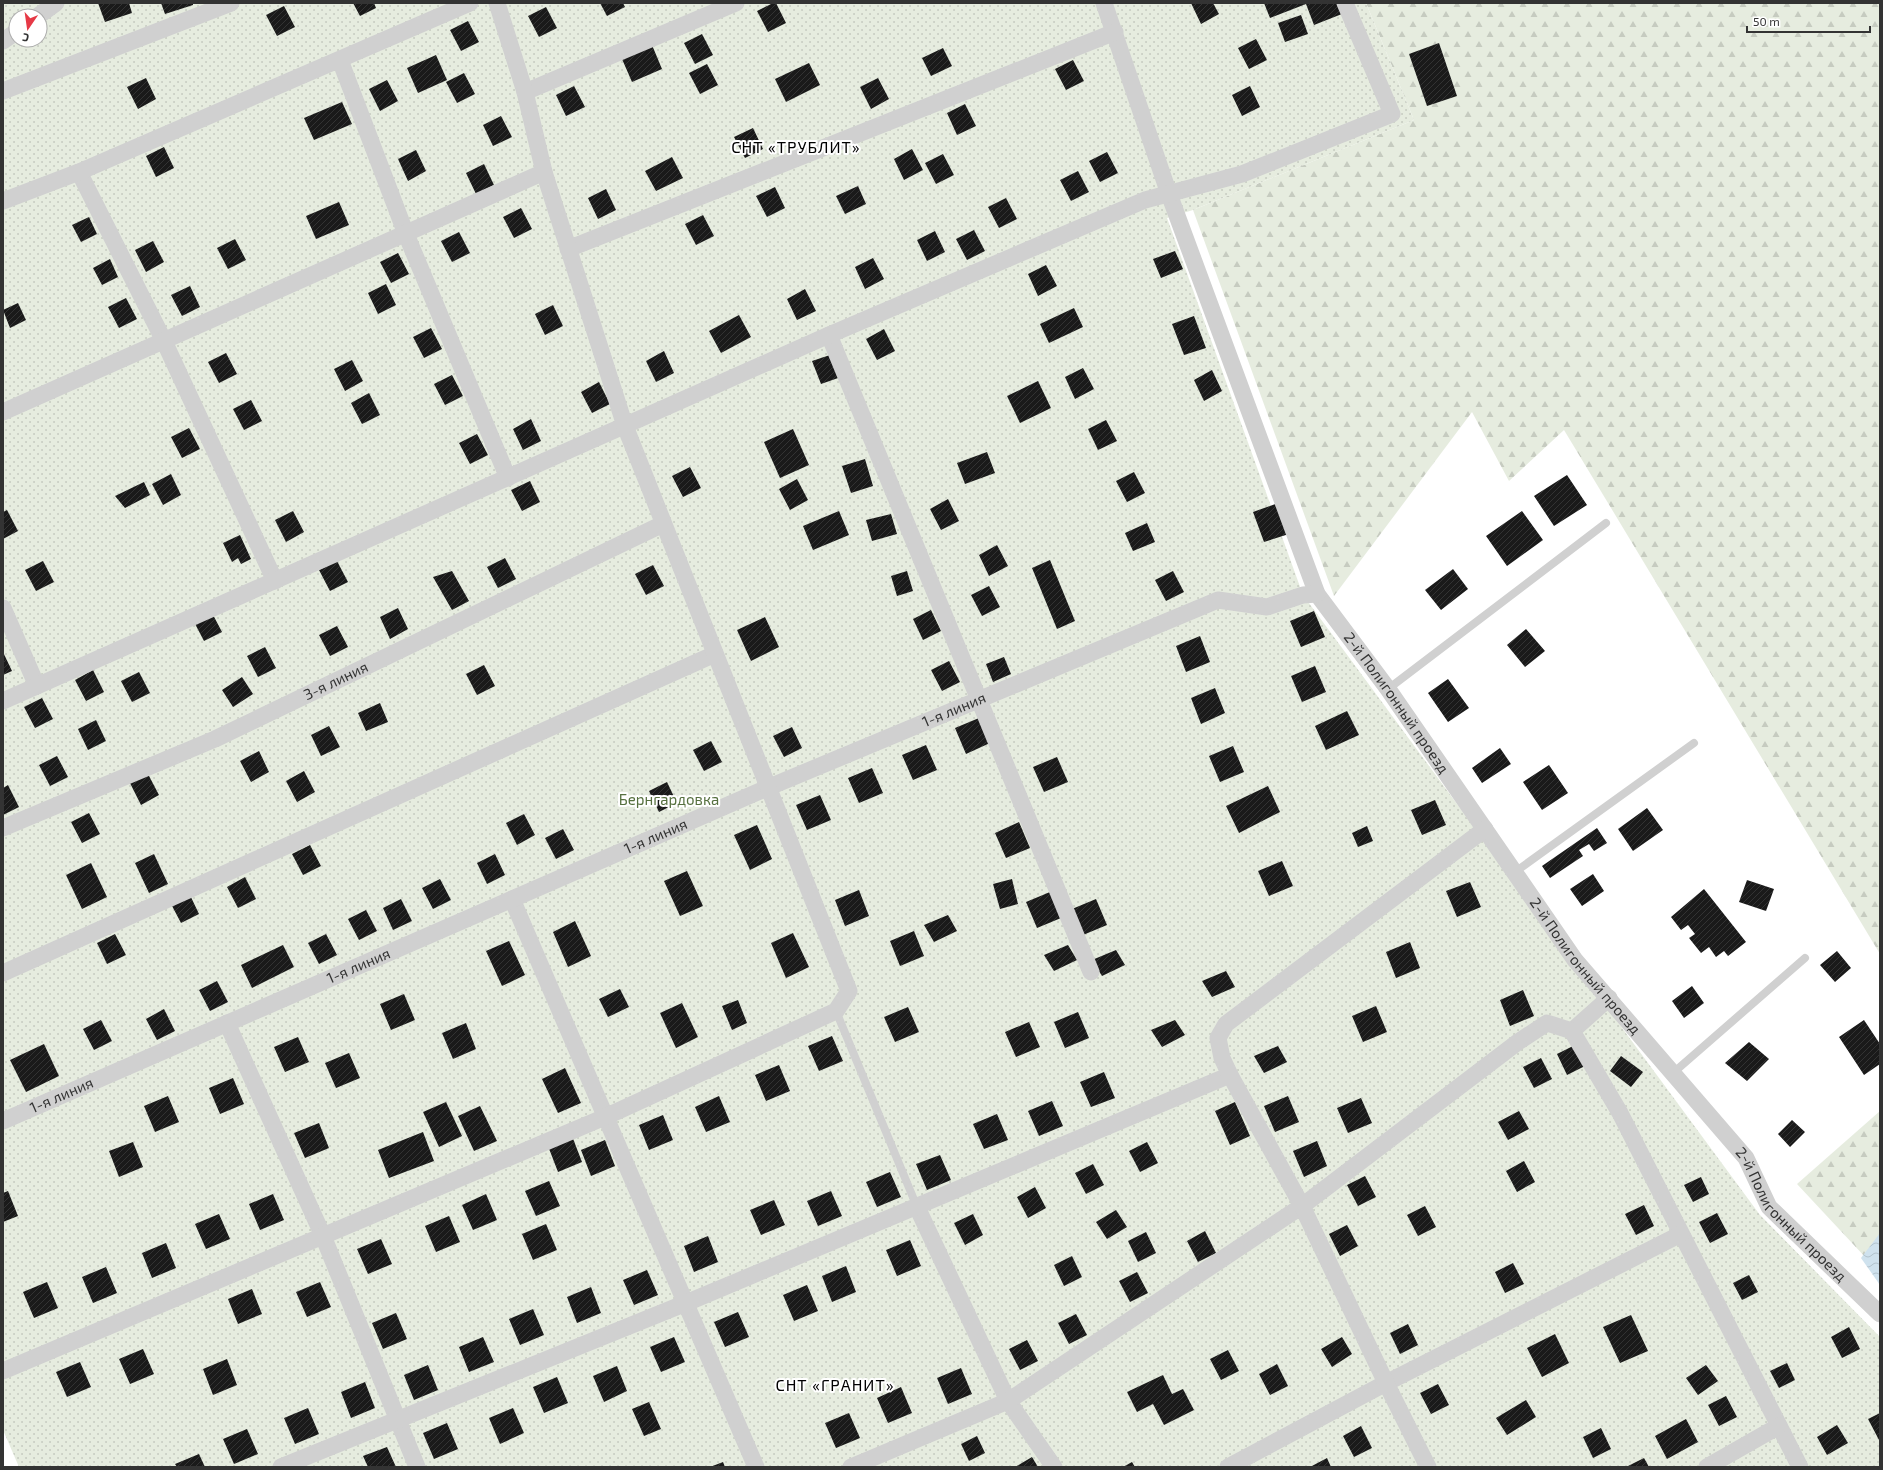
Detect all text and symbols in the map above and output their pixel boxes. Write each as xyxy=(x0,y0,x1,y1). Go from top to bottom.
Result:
north arrow xyxy=(8,8,48,48)
scale bar xyxy=(1747,8,1870,34)
text: 50 m xyxy=(1753,14,1780,28)
text: С xyxy=(21,31,30,45)
district label: СНТ «ТРУБЛИТ» xyxy=(731,137,861,156)
street label: 2-й Полигонный проезд xyxy=(1341,628,1454,777)
street label: 3-я линия xyxy=(300,657,371,703)
street label: 1-я линия xyxy=(919,688,988,730)
park label: Бернгардовка xyxy=(619,790,719,808)
street label: 1-я линия xyxy=(621,814,690,857)
street label: 2-й Полигонный проезд xyxy=(1527,894,1645,1038)
street label: 1-я линия xyxy=(324,943,393,987)
street label: 1-я линия xyxy=(27,1073,96,1116)
street label: 2-й Полигонный проезд xyxy=(1733,1143,1851,1285)
district label: СНТ «ГРАНИТ» xyxy=(776,1375,894,1394)

